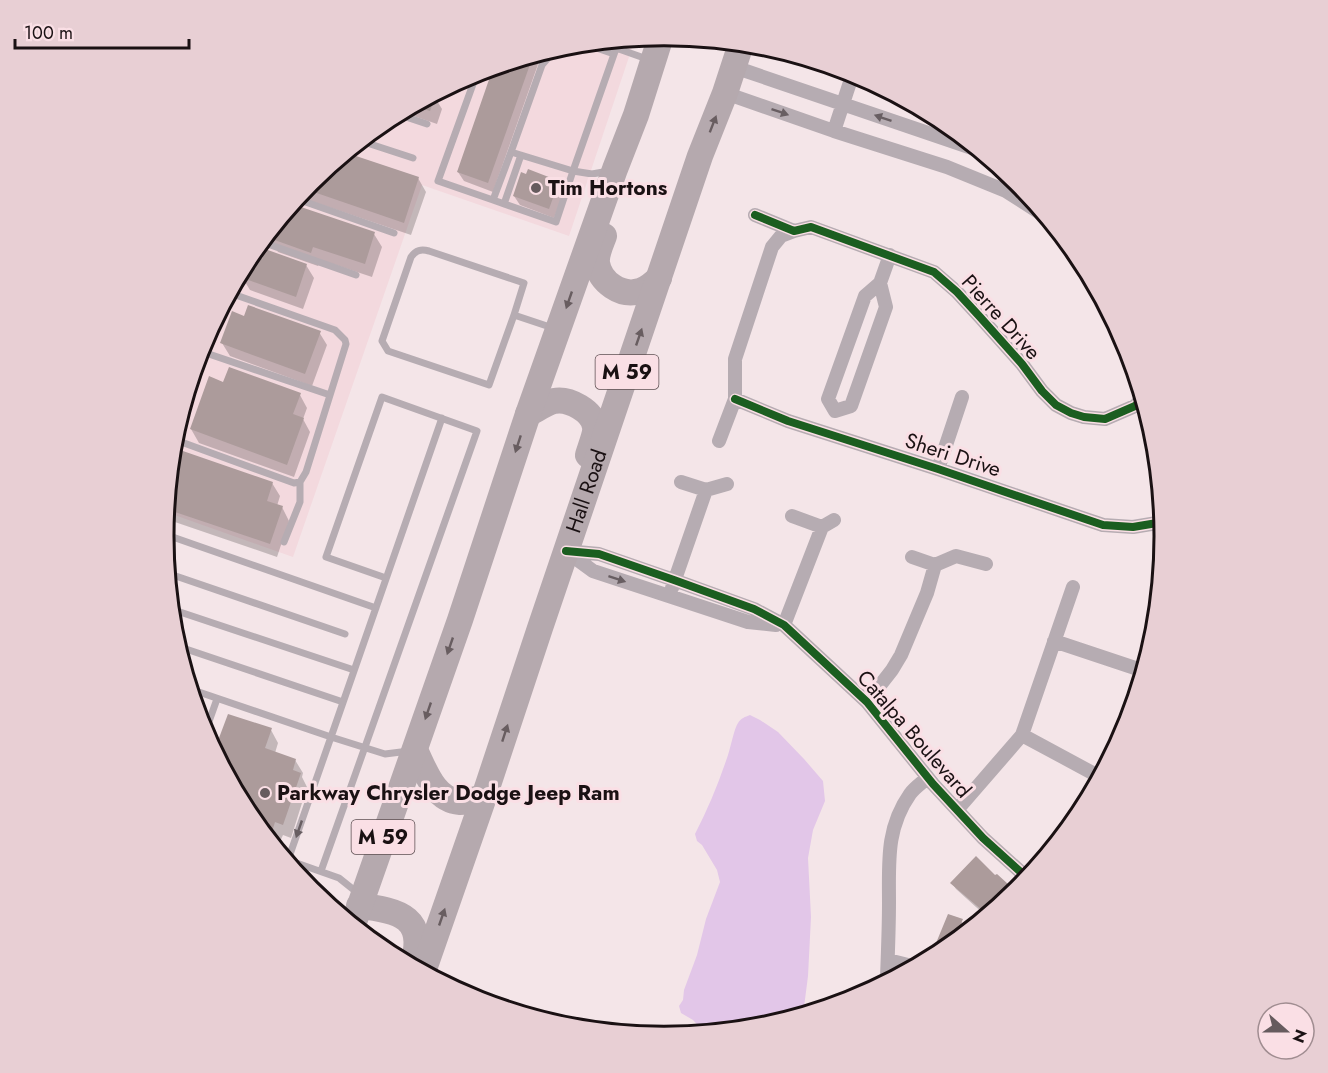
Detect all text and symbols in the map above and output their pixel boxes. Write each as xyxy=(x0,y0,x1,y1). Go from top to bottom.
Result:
scale bar xyxy=(15,12,189,50)
text: 100 m xyxy=(24,20,73,46)
one-way arrow xyxy=(771,108,789,117)
one-way arrow xyxy=(874,112,892,122)
one-way arrow xyxy=(708,115,718,133)
place label: Tim Hortons xyxy=(548,173,668,203)
marker: Tim Hortons xyxy=(529,181,543,195)
street label: Pierre Drive xyxy=(954,268,1048,366)
one-way arrow xyxy=(563,291,573,309)
one-way arrow xyxy=(635,328,644,346)
road number: M 59 xyxy=(596,355,658,389)
street label: Sheri Drive xyxy=(901,425,1005,485)
one-way arrow xyxy=(513,435,523,453)
street label: Hall Road xyxy=(558,445,615,537)
one-way arrow xyxy=(608,574,626,584)
one-way arrow xyxy=(445,637,455,655)
street label: Catalpa Boulevard xyxy=(850,663,978,805)
one-way arrow xyxy=(423,702,432,720)
one-way arrow xyxy=(501,724,510,742)
place label: Parkway Chrysler Dodge Jeep Ram xyxy=(277,778,620,808)
marker: Parkway Chrysler Dodge Jeep Ram xyxy=(258,786,272,800)
one-way arrow xyxy=(293,820,303,838)
road number: M 59 xyxy=(352,820,415,854)
one-way arrow xyxy=(438,908,448,926)
north arrow xyxy=(1256,1001,1316,1061)
text: N xyxy=(1287,1026,1313,1046)

